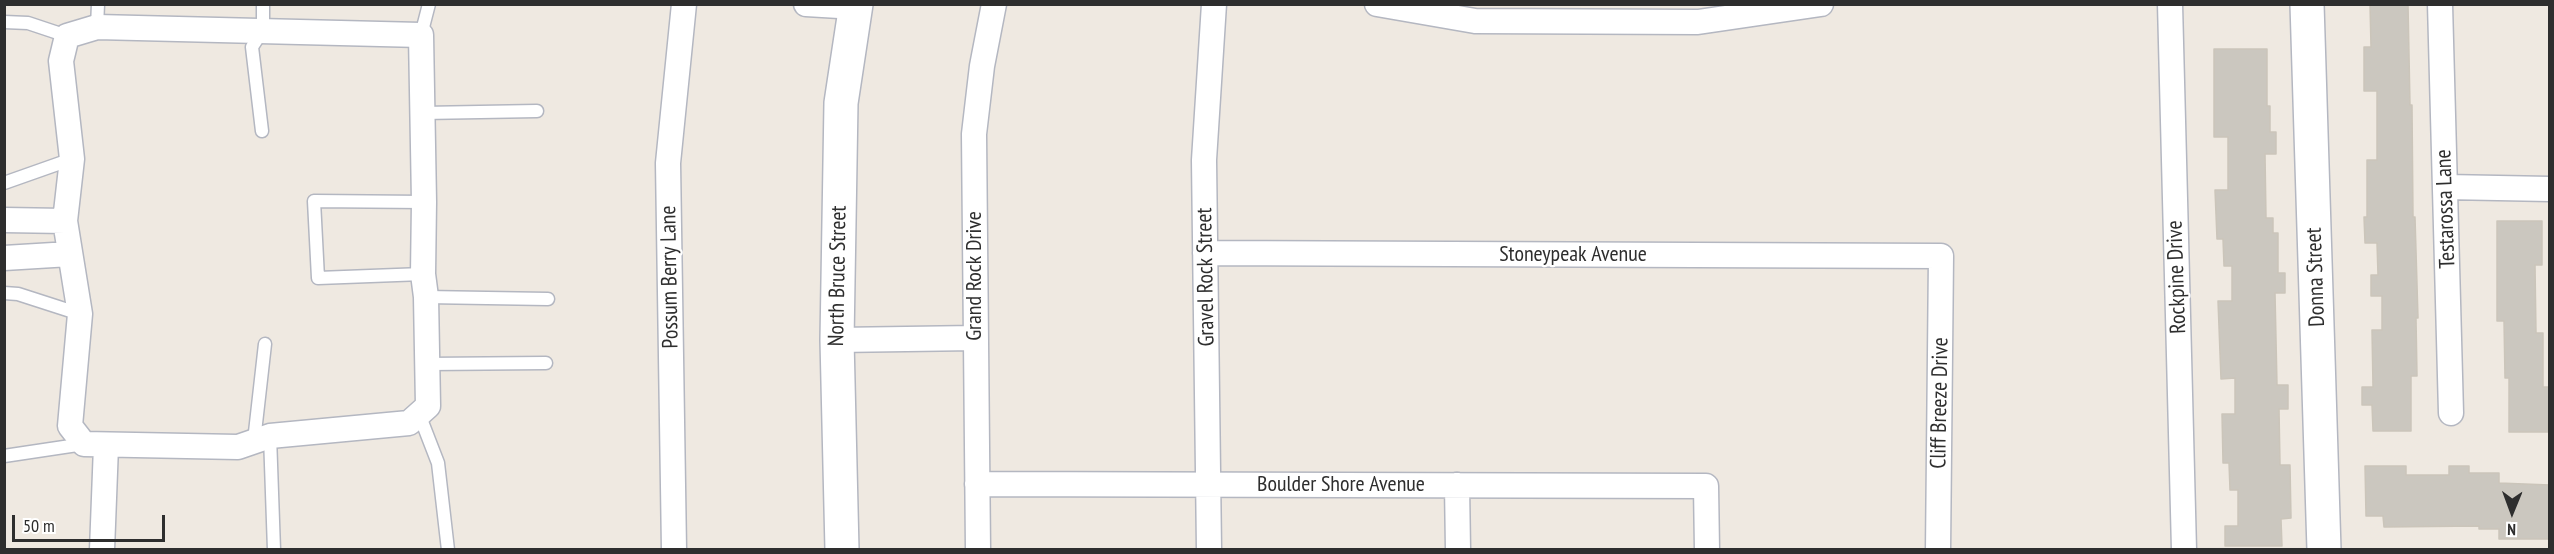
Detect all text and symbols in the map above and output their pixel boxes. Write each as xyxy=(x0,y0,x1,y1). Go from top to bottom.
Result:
street label: Testarossa Lane xyxy=(2431,149,2461,269)
street label: Possum Berry Lane xyxy=(656,205,684,349)
street label: North Bruce Street xyxy=(824,205,852,347)
street label: Gravel Rock Street xyxy=(1192,207,1220,347)
street label: Grand Rock Drive xyxy=(962,211,988,341)
street label: Rockpine Drive xyxy=(2162,220,2192,334)
street label: Donna Street xyxy=(2301,227,2331,327)
street label: Stoneypeak Avenue xyxy=(1499,242,1647,268)
street label: Cliff Breeze Drive xyxy=(1926,337,1954,469)
street label: Boulder Shore Avenue xyxy=(1257,472,1425,498)
north arrow xyxy=(2482,482,2542,542)
scale bar xyxy=(15,503,168,541)
text: 50 m xyxy=(23,514,55,537)
text: N xyxy=(2507,520,2516,540)

